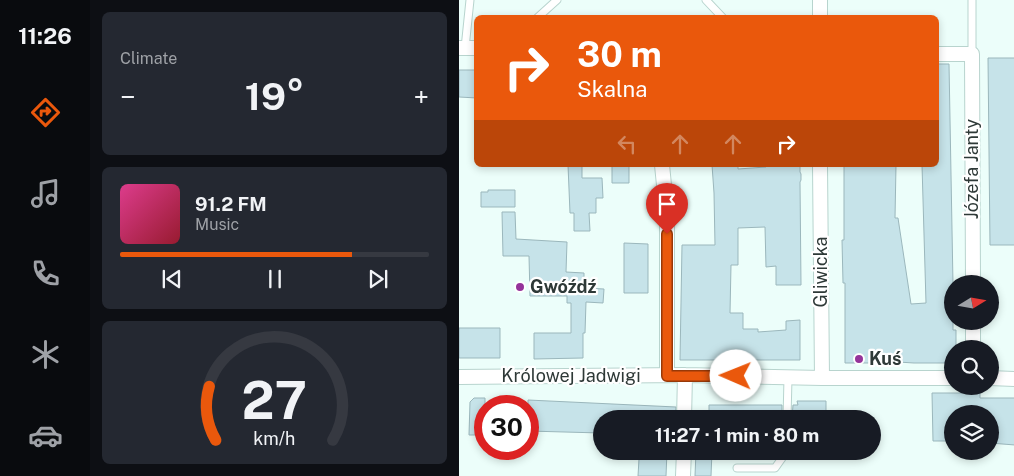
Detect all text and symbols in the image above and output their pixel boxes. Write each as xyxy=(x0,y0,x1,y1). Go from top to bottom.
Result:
text: 11:26 xyxy=(18,23,72,49)
text: 30 m xyxy=(577,34,662,75)
icon: right xyxy=(494,35,559,100)
text: Climate xyxy=(120,49,177,68)
text: 19° xyxy=(245,74,304,119)
text: Skalna xyxy=(577,76,647,102)
text: − xyxy=(120,80,136,113)
text: + xyxy=(413,80,429,113)
icon: directions xyxy=(28,95,63,130)
street label: Józefa Janty xyxy=(961,118,982,219)
icon: left xyxy=(613,130,641,158)
icon: ahead xyxy=(666,130,694,158)
icon: ahead xyxy=(719,130,747,158)
icon: right xyxy=(772,130,800,158)
icon: music xyxy=(28,176,63,211)
pin xyxy=(646,183,688,234)
icon: arrive xyxy=(653,190,681,218)
text: 91.2 FM xyxy=(195,193,267,215)
text: Music xyxy=(195,215,239,234)
street label: Gliwicka xyxy=(810,237,831,308)
icon: phone xyxy=(28,256,63,291)
icon: previous xyxy=(158,265,186,293)
icon: pause xyxy=(261,265,289,293)
icon: next xyxy=(364,265,392,293)
north arrow xyxy=(944,275,999,330)
map controls xyxy=(944,275,999,460)
place label: Gwóźdź xyxy=(530,276,596,297)
marker: Gwóźdź xyxy=(514,281,526,293)
icon: climate xyxy=(28,337,63,372)
button: search xyxy=(944,340,999,395)
place label: Kuś xyxy=(869,348,901,369)
position arrow xyxy=(709,349,761,401)
marker: Kuś xyxy=(853,353,865,365)
street label: Królowej Jadwigi xyxy=(501,365,641,386)
text: 27 xyxy=(242,370,307,431)
speed limit sign: 30 xyxy=(474,395,539,460)
button: layers xyxy=(944,405,999,460)
icon: car xyxy=(28,418,63,453)
text: 11:27 · 1 min · 80 m xyxy=(655,424,819,446)
text: km/h xyxy=(253,428,296,449)

